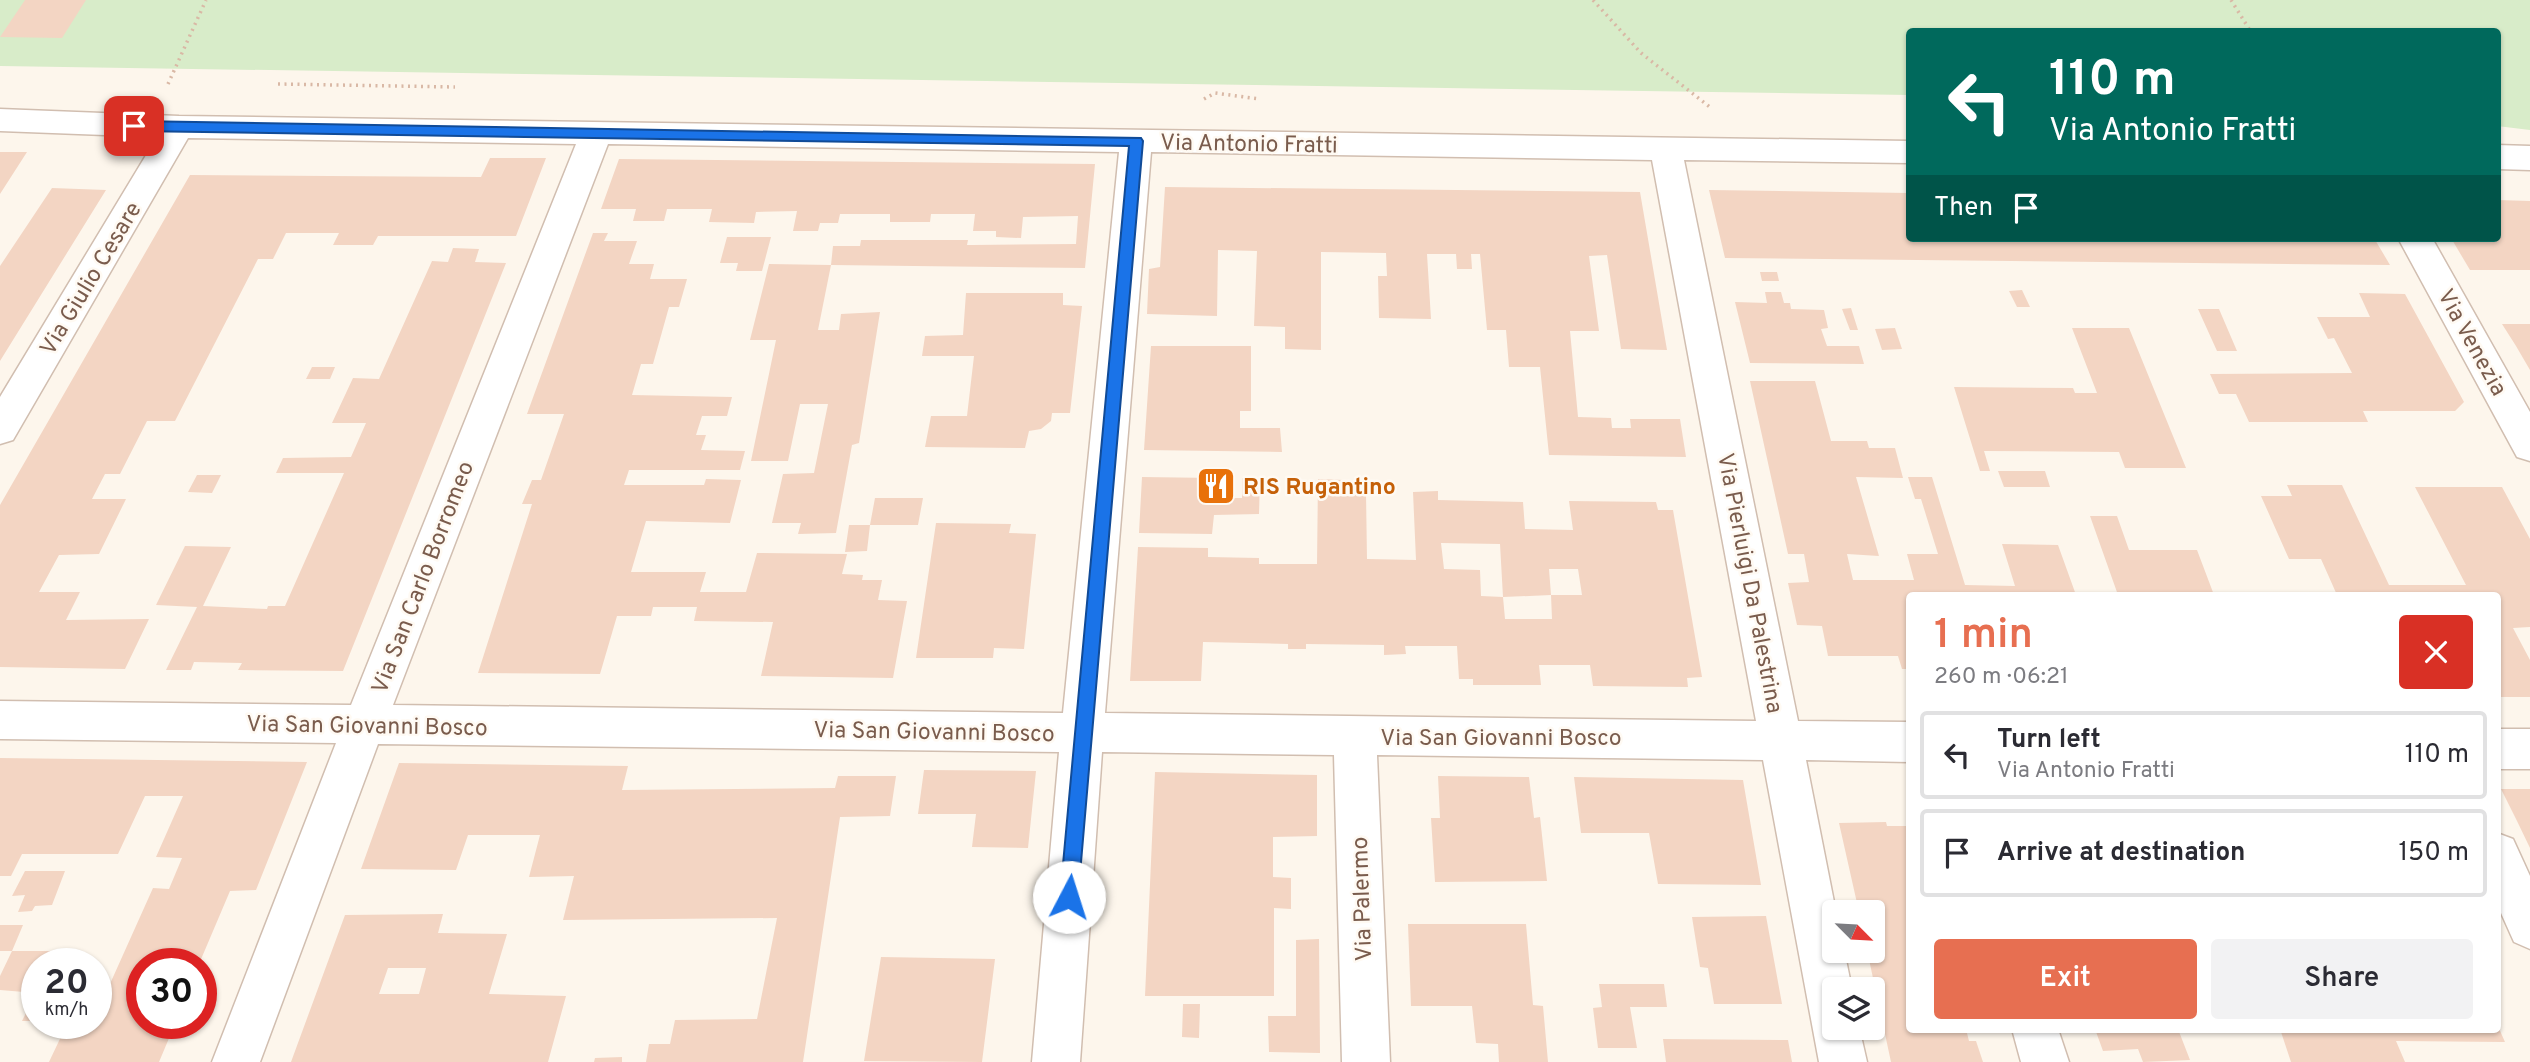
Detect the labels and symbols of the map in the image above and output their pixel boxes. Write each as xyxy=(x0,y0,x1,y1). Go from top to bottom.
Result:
pin xyxy=(104,96,164,156)
street label: Via Antonio Fratti xyxy=(1160,129,1338,162)
street label: Via Giulio Cesare xyxy=(35,197,149,361)
street label: Via Venezia xyxy=(2430,285,2512,402)
street label: Via Pierluigi Da Palestrina xyxy=(1709,451,1788,716)
street label: Via San Carlo Borromeo xyxy=(367,458,482,698)
restaurant icon: RIS Rugantino xyxy=(1195,465,1237,507)
place label: RIS Rugantino xyxy=(1243,474,1396,503)
street label: Via San Giovanni Bosco xyxy=(246,711,488,744)
street label: Via San Giovanni Bosco xyxy=(813,717,1055,750)
street label: Via San Giovanni Bosco xyxy=(1380,725,1622,754)
street label: Via Palermo xyxy=(1347,836,1380,962)
position arrow xyxy=(1032,860,1106,934)
north arrow xyxy=(1822,900,1885,962)
speed limit sign: 30 xyxy=(126,948,217,1039)

